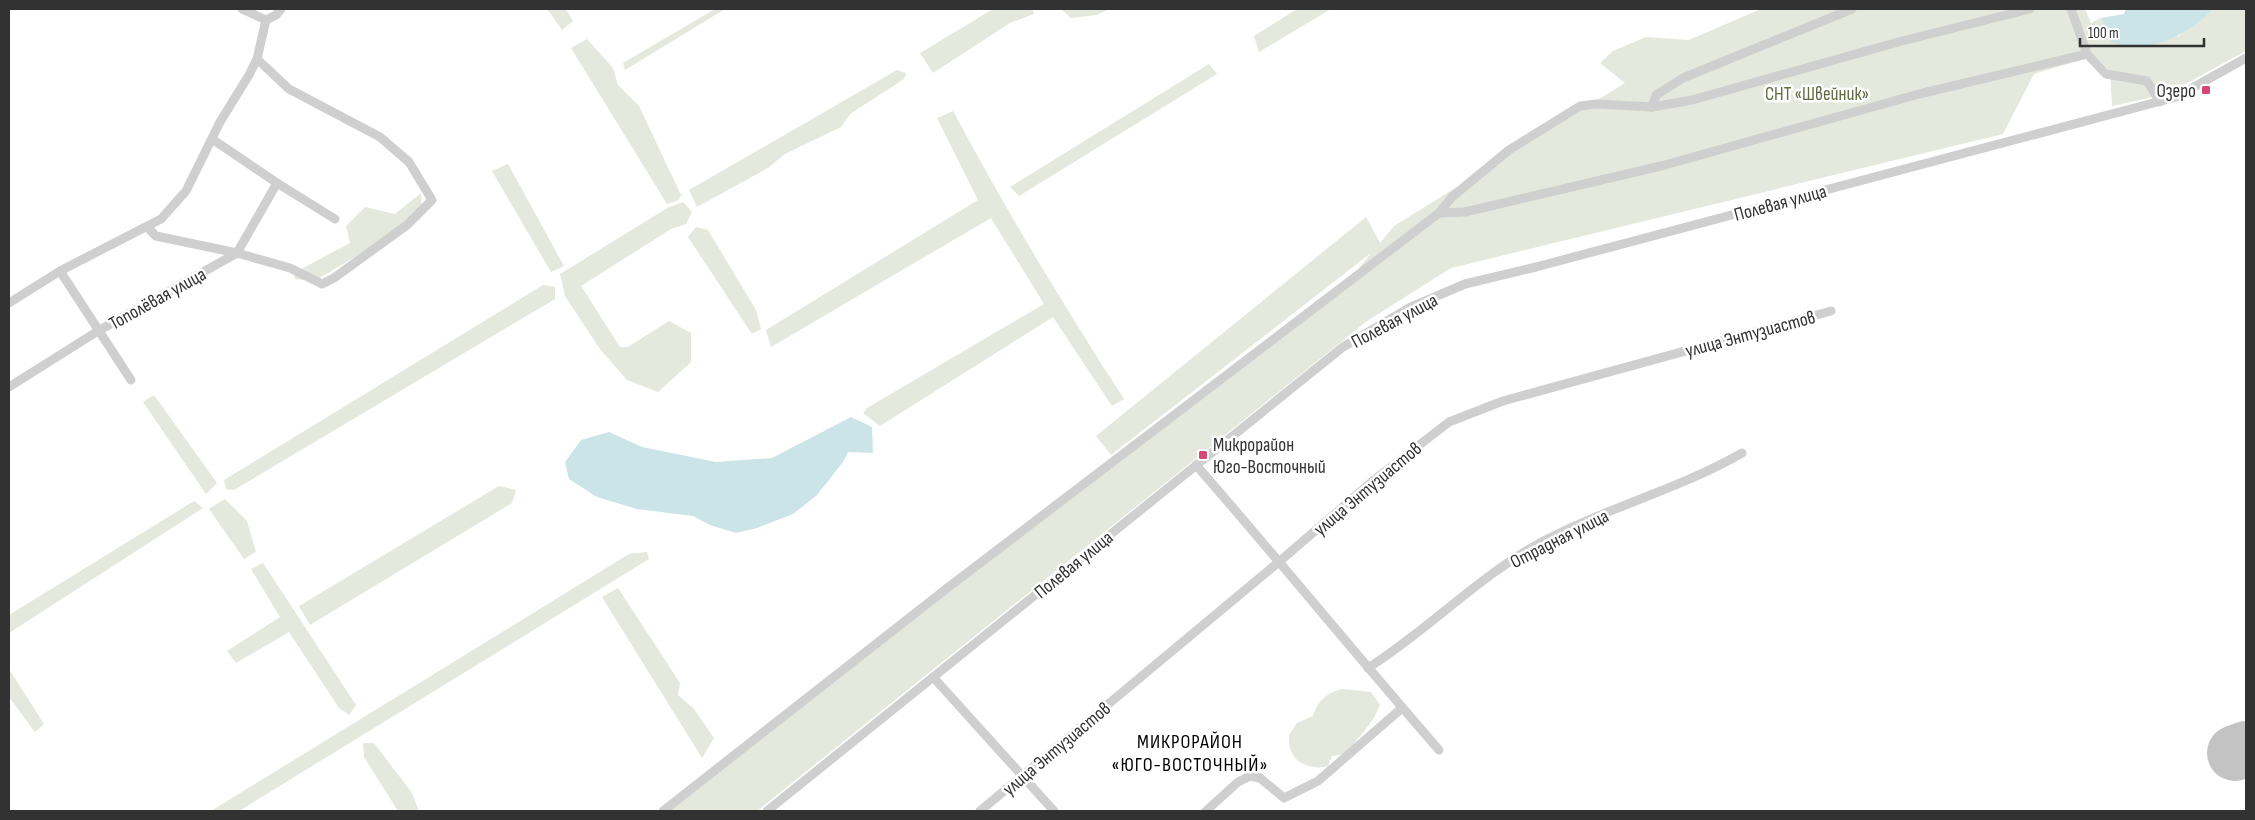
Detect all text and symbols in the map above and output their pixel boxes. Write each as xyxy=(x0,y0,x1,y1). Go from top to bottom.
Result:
scale bar xyxy=(2080,15,2204,47)
text: 100 m xyxy=(2088,24,2119,43)
place label: Озеро xyxy=(2156,80,2196,103)
park label: СНТ «Швейник» xyxy=(1765,83,1869,106)
marker: Озеро xyxy=(2200,84,2212,96)
street label: Полевая улица xyxy=(1732,180,1829,227)
street label: Тополёвая улица xyxy=(105,263,210,335)
street label: Полевая улица xyxy=(1348,289,1442,354)
street label: улица Энтузиастов xyxy=(1683,306,1818,363)
place label: Микрорайон Юго-Восточный xyxy=(1213,434,1326,479)
street label: улица Энтузиастов xyxy=(1309,437,1427,541)
marker: Микрорайон Юго-Восточный xyxy=(1197,449,1209,461)
street label: Отрадная улица xyxy=(1507,505,1613,574)
street label: Полевая улица xyxy=(1030,526,1118,604)
street label: улица Энтузиастов xyxy=(998,697,1116,801)
district label: МИКРОРАЙОН «ЮГО-ВОСТОЧНЫЙ» xyxy=(1112,730,1268,777)

